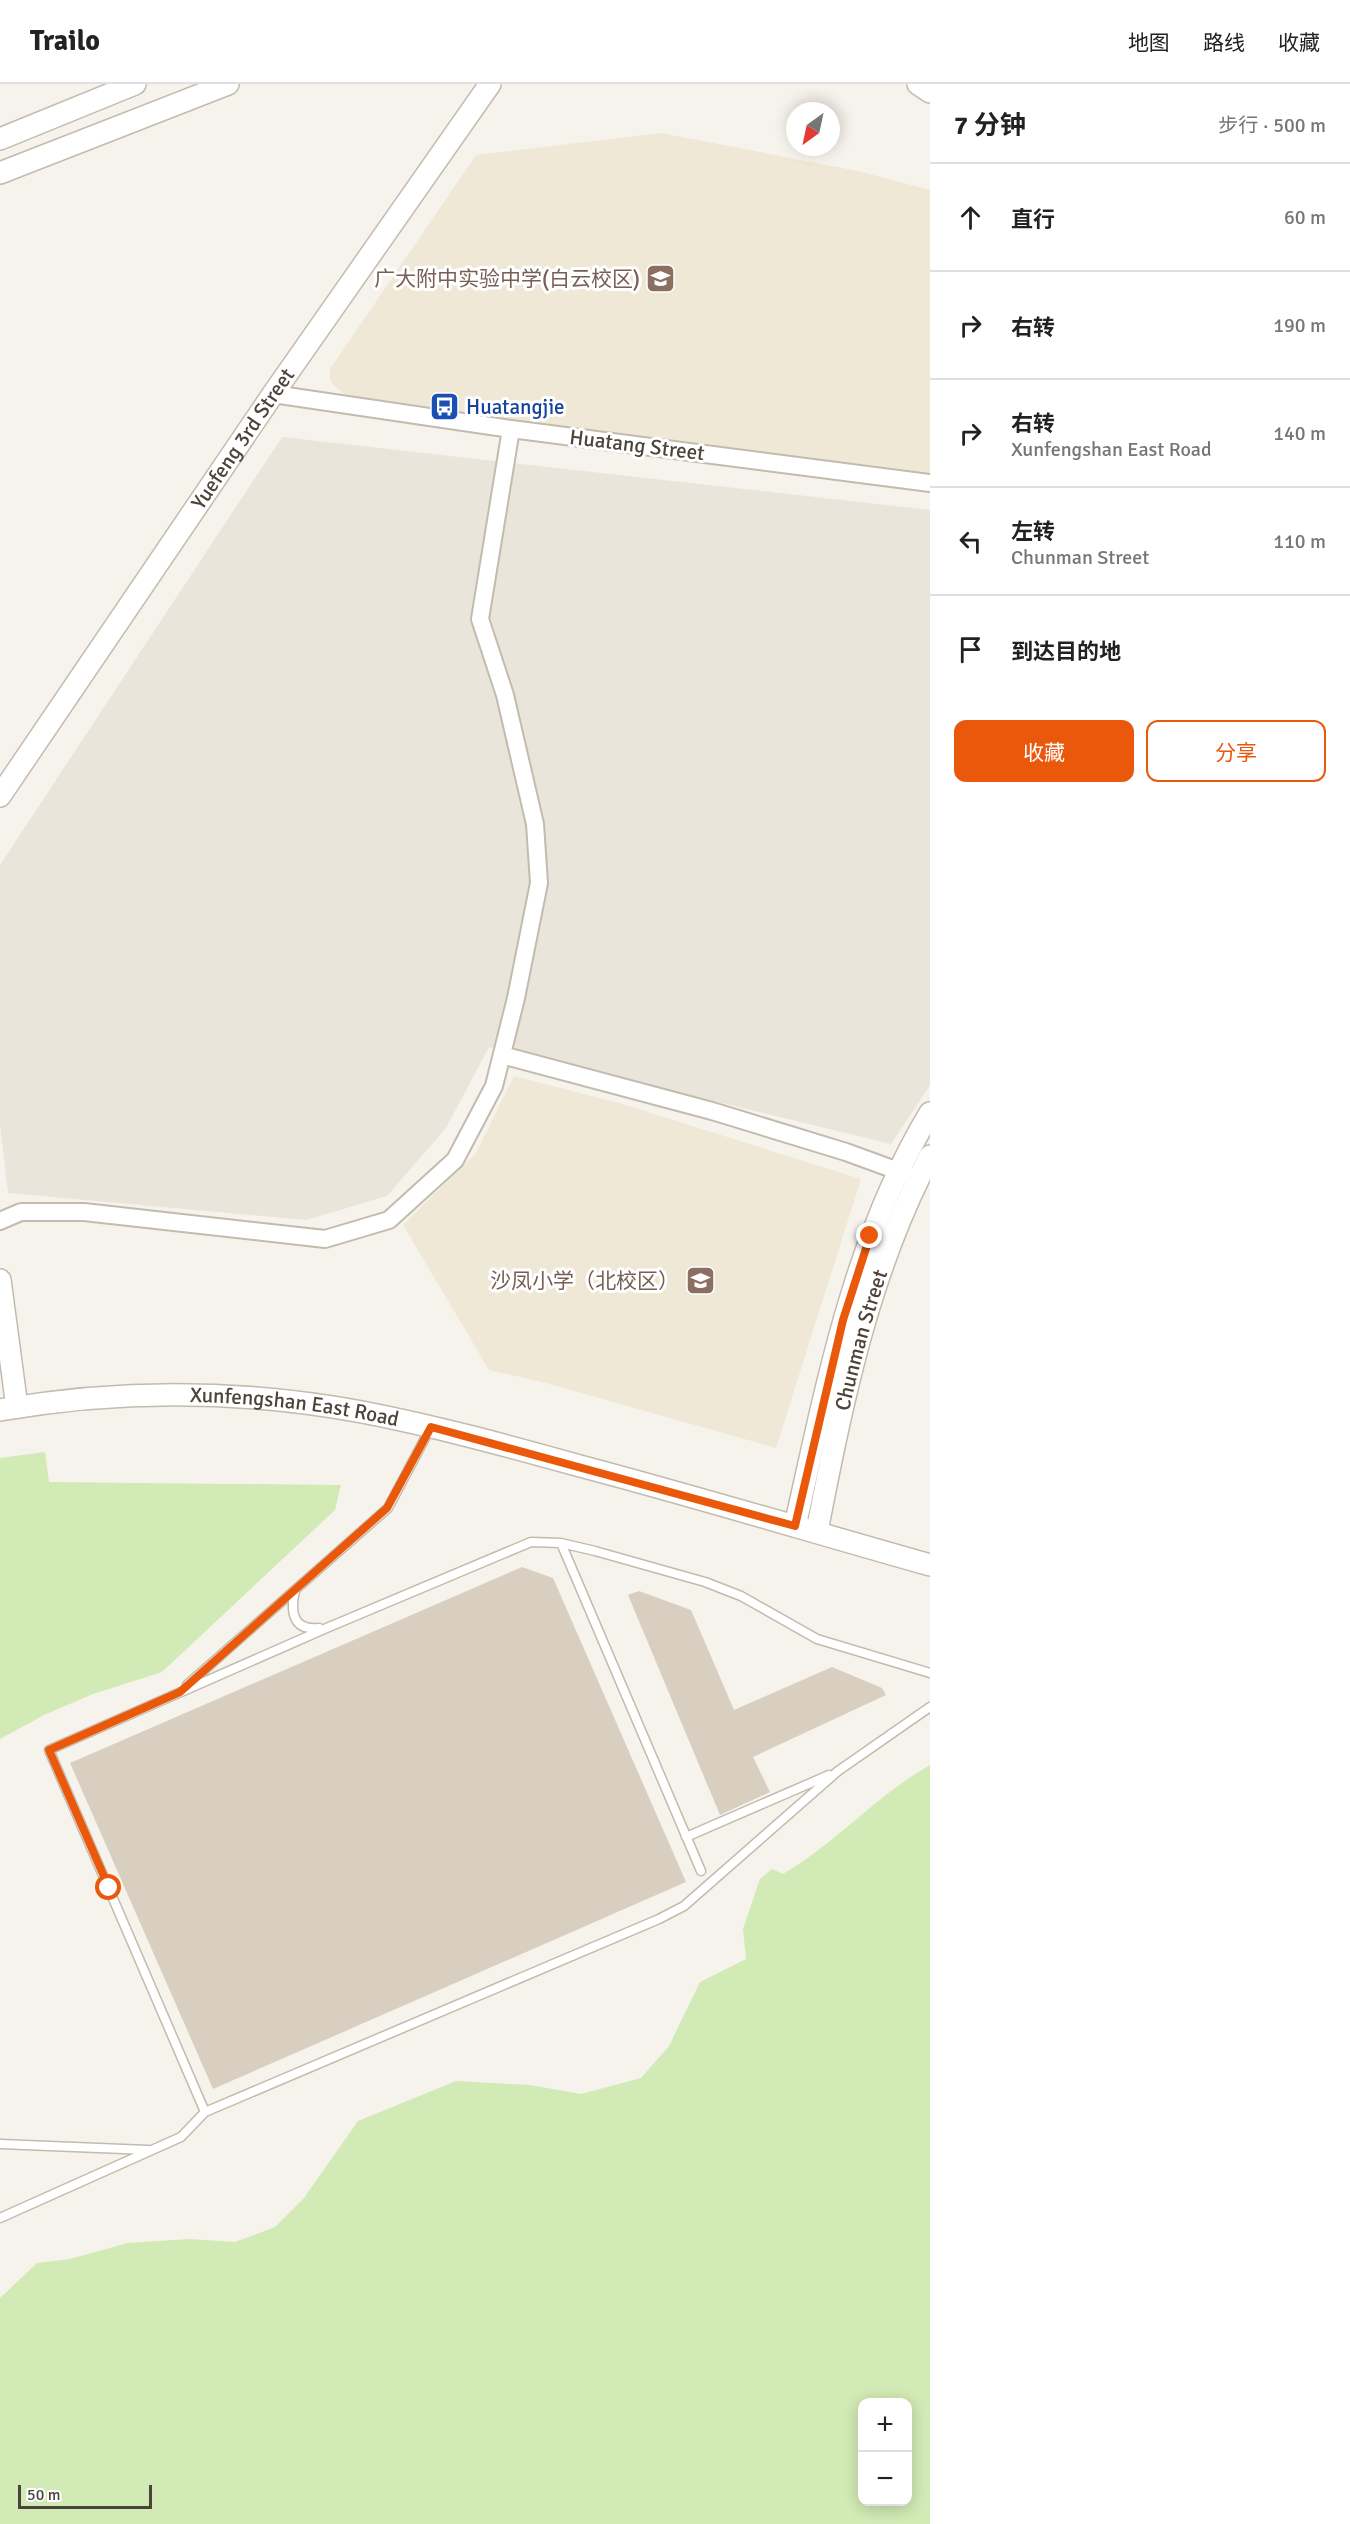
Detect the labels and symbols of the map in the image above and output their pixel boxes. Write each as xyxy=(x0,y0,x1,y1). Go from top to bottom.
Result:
north arrow xyxy=(786,102,840,156)
school or university icon: 广大附中实验中学(白云校区) xyxy=(645,263,677,295)
place label: 广大附中实验中学(白云校区) xyxy=(374,266,640,292)
street label: Yuefeng 3rd Street xyxy=(185,363,300,514)
bus stop icon: Huatangjie xyxy=(429,391,461,423)
place label: Huatangjie xyxy=(466,394,565,420)
street label: Huatang Street xyxy=(568,424,706,466)
route end xyxy=(856,1222,882,1248)
school or university icon: 沙凤小学（北校区） xyxy=(684,1265,716,1297)
street label: Chunman Street xyxy=(829,1266,893,1413)
place label: 沙凤小学（北校区） xyxy=(490,1268,679,1294)
street label: Xunfengshan East Road xyxy=(190,1382,401,1432)
route start xyxy=(95,1874,121,1900)
scale bar xyxy=(18,2482,152,2510)

